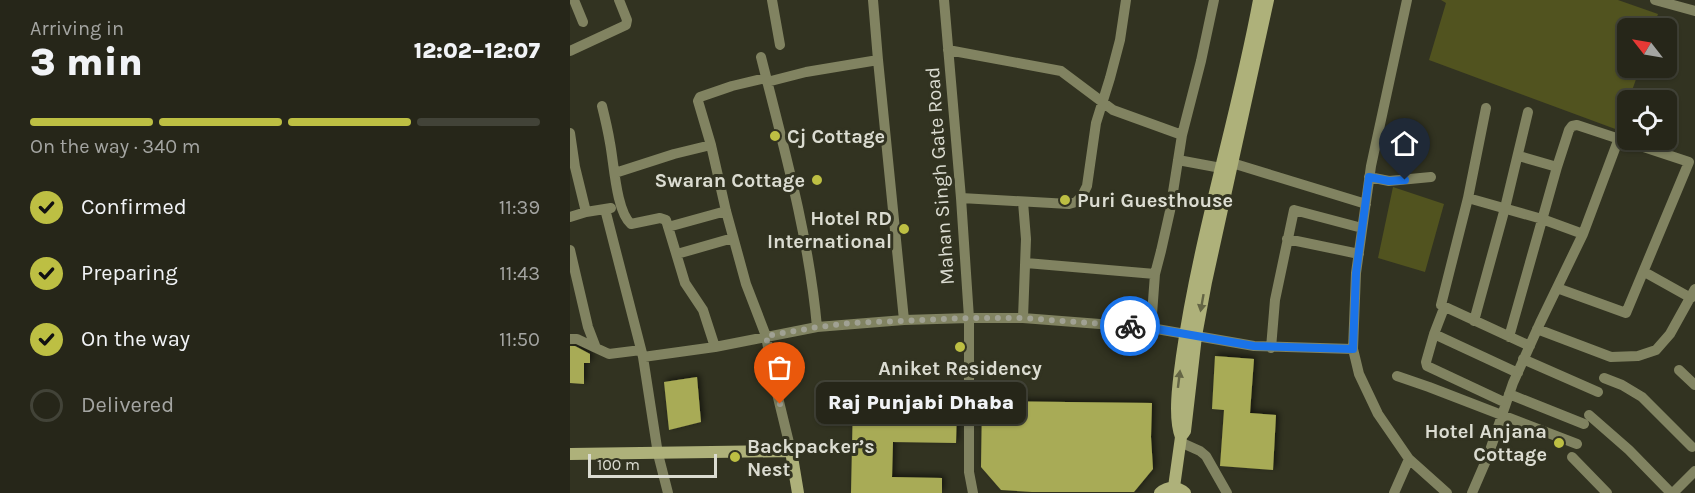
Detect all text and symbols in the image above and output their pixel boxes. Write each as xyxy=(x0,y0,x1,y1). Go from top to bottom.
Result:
text: Arriving in xyxy=(30,17,124,40)
north arrow xyxy=(1617,18,1677,78)
map controls xyxy=(1617,18,1677,150)
text: 12:02–12:07 xyxy=(414,38,540,64)
text: 3 min xyxy=(30,39,143,85)
street label: Mahan Singh Gate Road xyxy=(921,66,959,286)
button: locate xyxy=(1617,90,1677,150)
pin xyxy=(1379,118,1430,180)
place label: Cj Cottage xyxy=(787,125,885,148)
icon: home xyxy=(1388,127,1421,160)
marker: Cj Cottage xyxy=(768,129,782,143)
text: On the way · 340 m xyxy=(30,135,201,158)
place label: Swaran Cottage xyxy=(655,169,805,192)
marker: Swaran Cottage xyxy=(810,173,824,187)
place label: Puri Guesthouse xyxy=(1077,189,1233,212)
icon: check xyxy=(30,191,63,224)
marker: Puri Guesthouse xyxy=(1058,193,1072,207)
text: Confirmed xyxy=(81,194,187,220)
text: 11:39 xyxy=(499,196,540,219)
place label: Hotel RD International xyxy=(767,207,892,253)
marker: Hotel RD International xyxy=(897,222,911,236)
icon: check xyxy=(30,257,63,290)
text: Preparing xyxy=(81,260,178,286)
text: 11:43 xyxy=(499,262,540,285)
one-way arrow xyxy=(1197,294,1206,313)
courier xyxy=(1100,296,1160,356)
icon: bike xyxy=(1114,310,1147,343)
icon: check xyxy=(30,323,63,356)
text: On the way xyxy=(81,326,190,352)
text: 11:50 xyxy=(499,328,540,351)
marker: Aniket Residency xyxy=(953,340,967,354)
pin xyxy=(754,342,805,404)
icon: bag xyxy=(763,351,796,384)
place label: Aniket Residency xyxy=(878,357,1042,380)
one-way arrow xyxy=(1175,370,1184,389)
callout: Raj Punjabi Dhaba xyxy=(816,383,1026,425)
text: Raj Punjabi Dhaba xyxy=(828,391,1014,414)
text: Delivered xyxy=(81,392,174,418)
place label: Hotel Anjana Cottage xyxy=(1424,420,1547,466)
place label: Backpacker’s Nest xyxy=(747,435,875,481)
marker: Hotel Anjana Cottage xyxy=(1552,436,1566,450)
marker: Backpacker’s Nest xyxy=(728,450,742,464)
scale bar xyxy=(588,451,717,478)
text: 100 m xyxy=(597,455,640,474)

